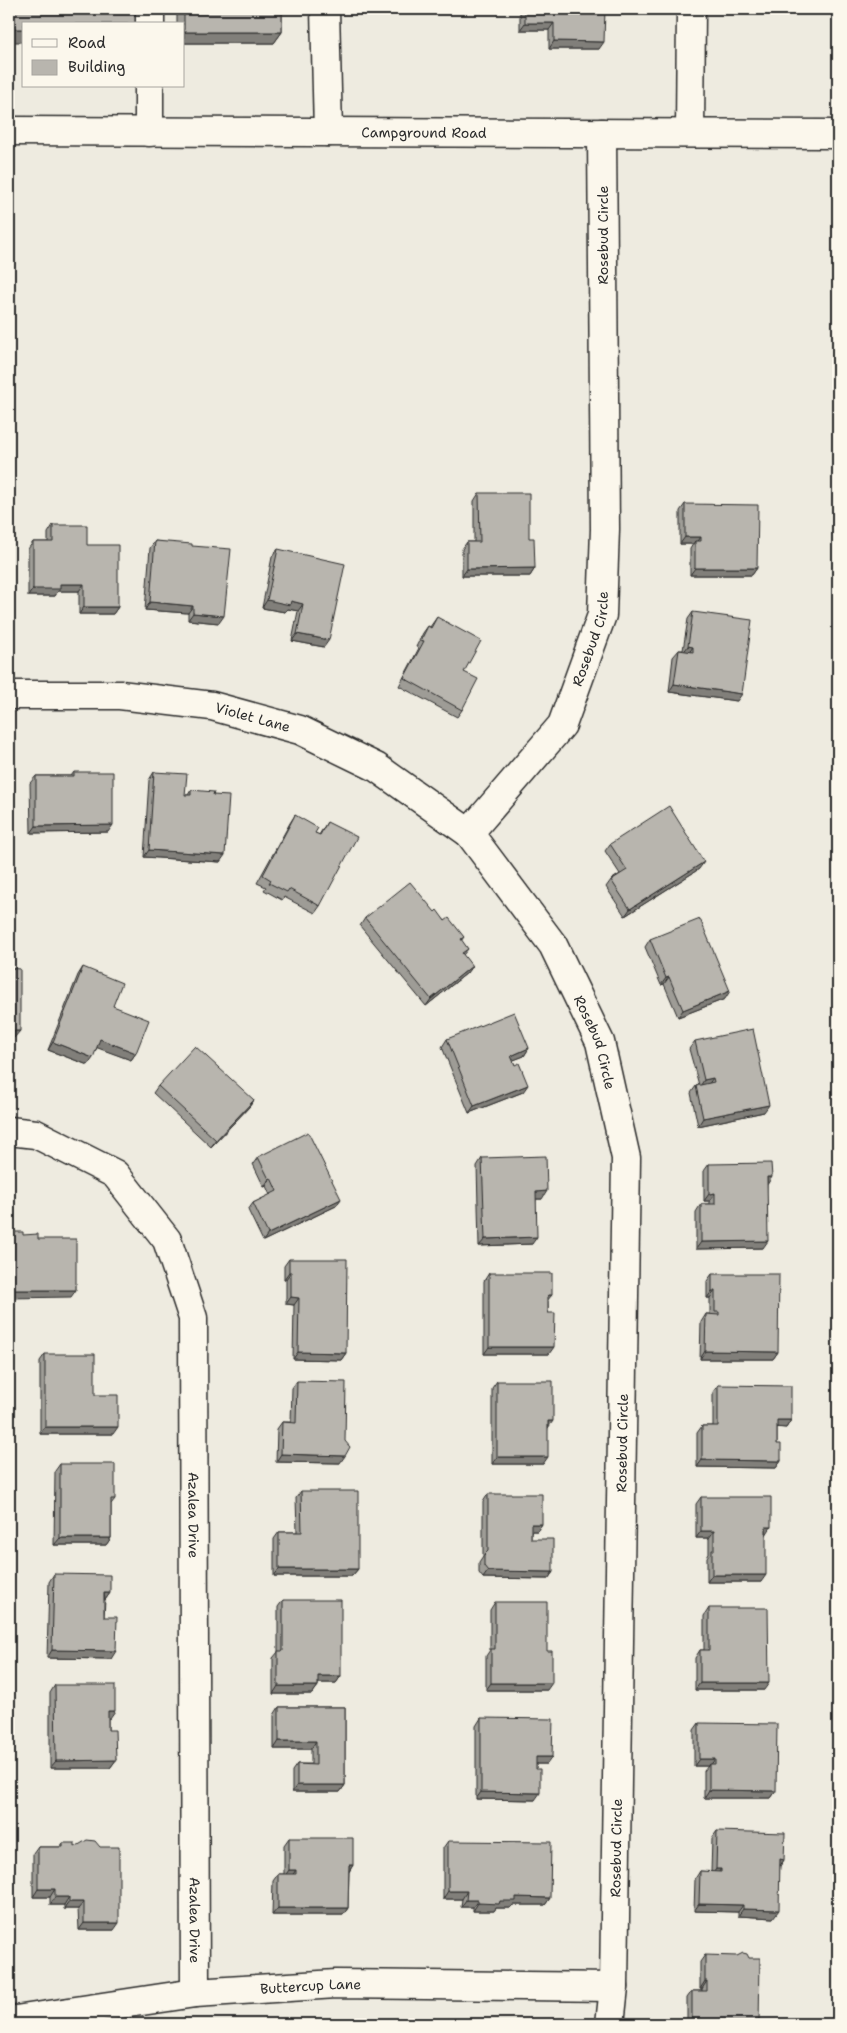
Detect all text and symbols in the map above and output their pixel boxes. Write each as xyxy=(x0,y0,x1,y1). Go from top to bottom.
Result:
legend xyxy=(22,22,185,88)
text: Road xyxy=(68,33,106,53)
text: Building xyxy=(68,57,125,77)
street label: Campground Road xyxy=(361,123,487,142)
street label: Rosebud Circle xyxy=(594,185,612,284)
street label: Rosebud Circle xyxy=(568,591,612,689)
street label: Violet Lane xyxy=(213,698,293,736)
street label: Rosebud Circle xyxy=(570,992,619,1091)
street label: Rosebud Circle xyxy=(612,1393,632,1493)
street label: Azalea Drive xyxy=(184,1472,203,1558)
street label: Rosebud Circle xyxy=(606,1798,626,1898)
street label: Azalea Drive xyxy=(186,1877,204,1963)
street label: Buttercup Lane xyxy=(260,1975,361,1998)

